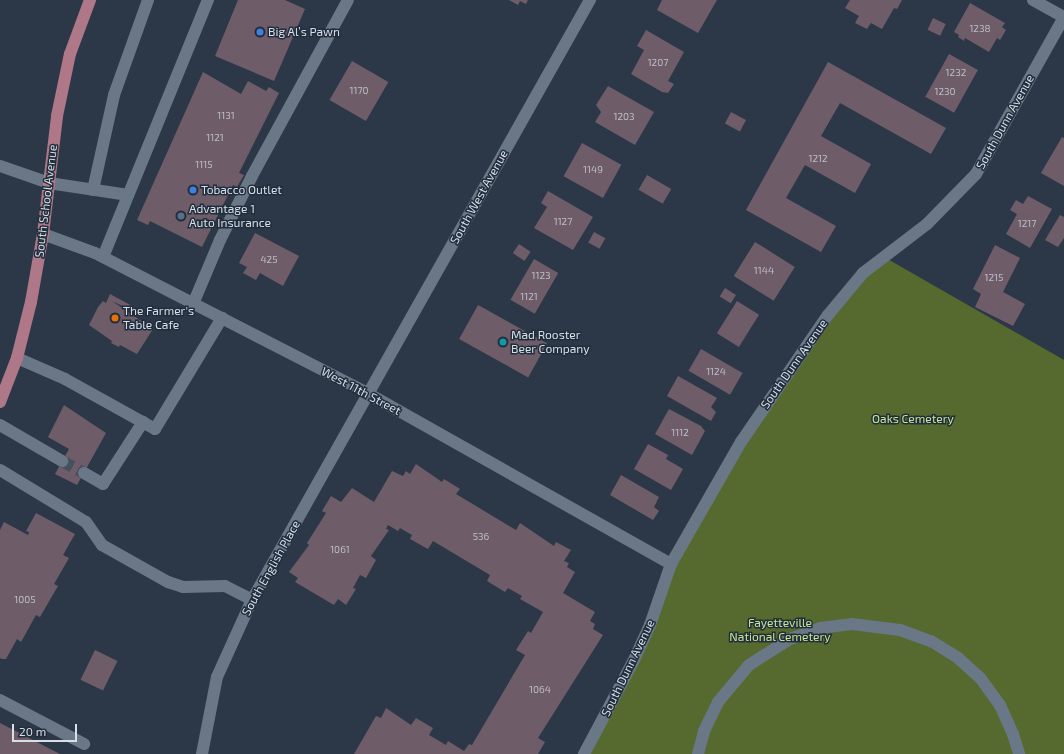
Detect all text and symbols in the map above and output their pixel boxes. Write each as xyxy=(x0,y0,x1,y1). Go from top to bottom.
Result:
house number: 1238 xyxy=(969,23,991,35)
place label: Big Al’s Pawn xyxy=(268,25,340,39)
marker: Big Al’s Pawn xyxy=(255,27,265,37)
house number: 1207 xyxy=(648,57,668,69)
house number: 1232 xyxy=(946,67,966,79)
street label: South Dunn Avenue xyxy=(973,72,1037,172)
house number: 1170 xyxy=(349,85,369,97)
house number: 1230 xyxy=(934,86,956,98)
house number: 1131 xyxy=(217,110,235,122)
house number: 1203 xyxy=(613,111,635,123)
house number: 1121 xyxy=(206,132,224,144)
street label: South School Avenue xyxy=(32,143,60,259)
street label: South West Avenue xyxy=(447,147,511,247)
house number: 1212 xyxy=(808,153,828,165)
house number: 1115 xyxy=(195,159,213,171)
house number: 1149 xyxy=(583,164,603,176)
place label: Tobacco Outlet xyxy=(201,183,282,197)
marker: Tobacco Outlet xyxy=(188,185,198,195)
place label: Advantage 1 Auto Insurance xyxy=(189,202,271,230)
marker: Advantage 1 Auto Insurance xyxy=(176,211,186,221)
house number: 1127 xyxy=(554,216,572,228)
house number: 1217 xyxy=(1018,218,1036,230)
house number: 425 xyxy=(260,254,278,266)
house number: 1144 xyxy=(754,265,774,277)
house number: 1123 xyxy=(531,270,551,282)
house number: 1215 xyxy=(985,272,1003,284)
house number: 1121 xyxy=(520,291,538,303)
place label: The Farmer's Table Cafe xyxy=(123,304,194,332)
marker: The Farmer's Table Cafe xyxy=(110,313,120,323)
street label: South Dunn Avenue xyxy=(758,316,830,412)
place label: Mad Rooster Beer Company xyxy=(511,328,590,356)
marker: Mad Rooster Beer Company xyxy=(498,337,508,347)
street label: West 11th Street xyxy=(319,364,403,418)
house number: 1124 xyxy=(706,366,726,378)
park label: Oaks Cemetery xyxy=(872,412,954,426)
house number: 1112 xyxy=(671,427,689,439)
street label: South English Place xyxy=(239,518,303,618)
house number: 536 xyxy=(473,531,489,543)
house number: 1061 xyxy=(330,544,350,556)
house number: 1005 xyxy=(14,594,36,606)
park label: Fayetteville National Cemetery xyxy=(729,616,831,644)
street label: South Dunn Avenue xyxy=(598,617,658,719)
house number: 1064 xyxy=(529,684,551,696)
scale bar xyxy=(14,716,79,742)
text: 20 m xyxy=(19,724,46,738)

